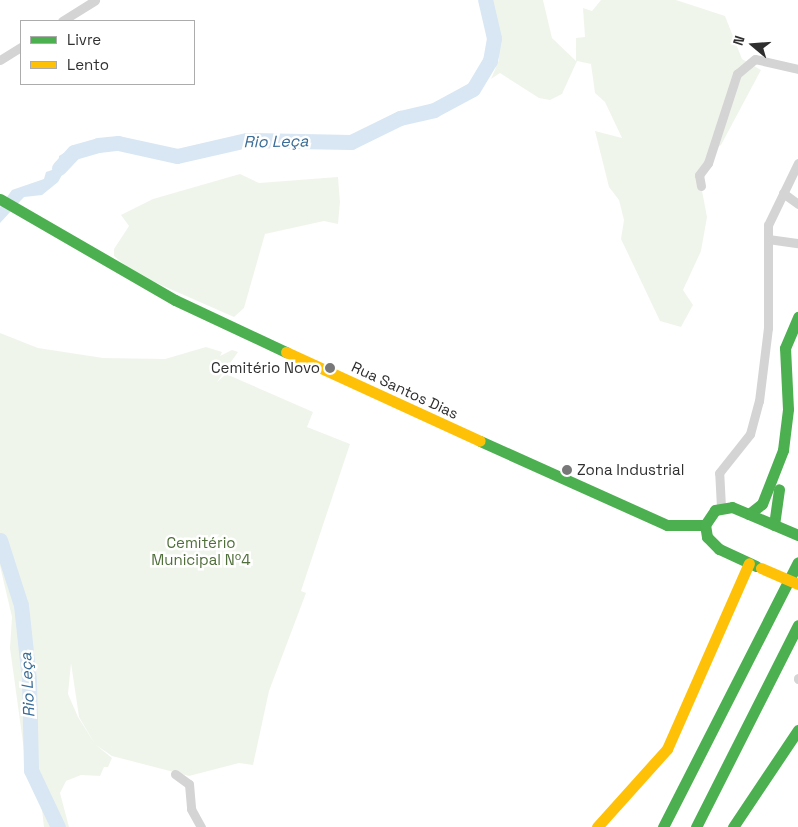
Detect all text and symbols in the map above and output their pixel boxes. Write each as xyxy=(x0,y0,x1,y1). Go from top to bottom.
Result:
legend xyxy=(20,20,195,85)
north arrow xyxy=(728,20,778,70)
text: Livre xyxy=(67,30,101,49)
text: N xyxy=(729,33,749,48)
text: Lento xyxy=(67,55,109,74)
water label: Rio Leça xyxy=(243,132,309,152)
street label: Rua Santos Dias xyxy=(349,357,461,423)
place label: Cemitério Novo xyxy=(211,359,320,377)
marker: Cemitério Novo xyxy=(324,362,336,374)
place label: Zona Industrial xyxy=(577,461,684,479)
marker: Zona Industrial xyxy=(561,464,573,476)
park label: Cemitério Municipal Nº4 xyxy=(151,533,251,568)
water label: Rio Leça xyxy=(17,652,39,718)

